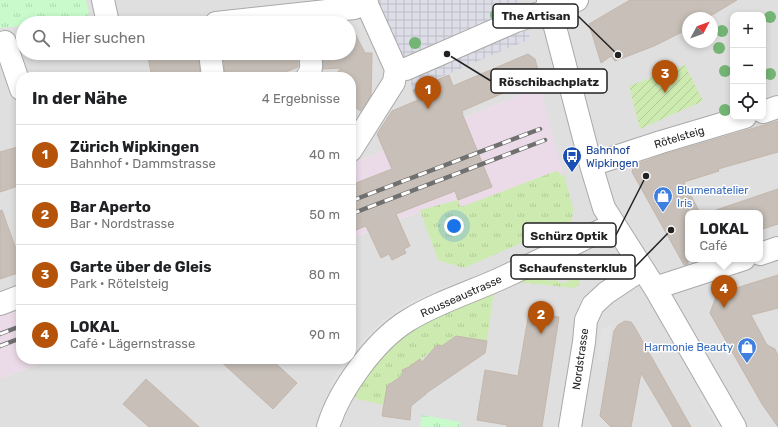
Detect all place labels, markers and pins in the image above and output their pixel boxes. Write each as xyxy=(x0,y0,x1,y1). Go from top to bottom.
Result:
callout: The Artisan xyxy=(493,4,578,28)
pin: 3 xyxy=(652,60,678,93)
callout: Röschibachplatz xyxy=(491,69,607,93)
pin: 1 xyxy=(415,76,441,109)
place label: Bahnhof Wipkingen xyxy=(586,144,638,170)
bus stop icon: Bahnhof Wipkingen xyxy=(561,145,583,173)
place label: Blumenatelier Iris xyxy=(677,184,749,210)
shop icon: Blumenatelier Iris xyxy=(652,185,674,213)
callout: Schürz Optik xyxy=(523,223,616,247)
callout: Schaufensterklub xyxy=(511,255,635,279)
pin: 4 xyxy=(711,275,737,308)
pin: 2 xyxy=(528,301,554,334)
shop icon: Harmonie Beauty xyxy=(736,336,758,364)
place label: Harmonie Beauty xyxy=(644,341,733,354)

